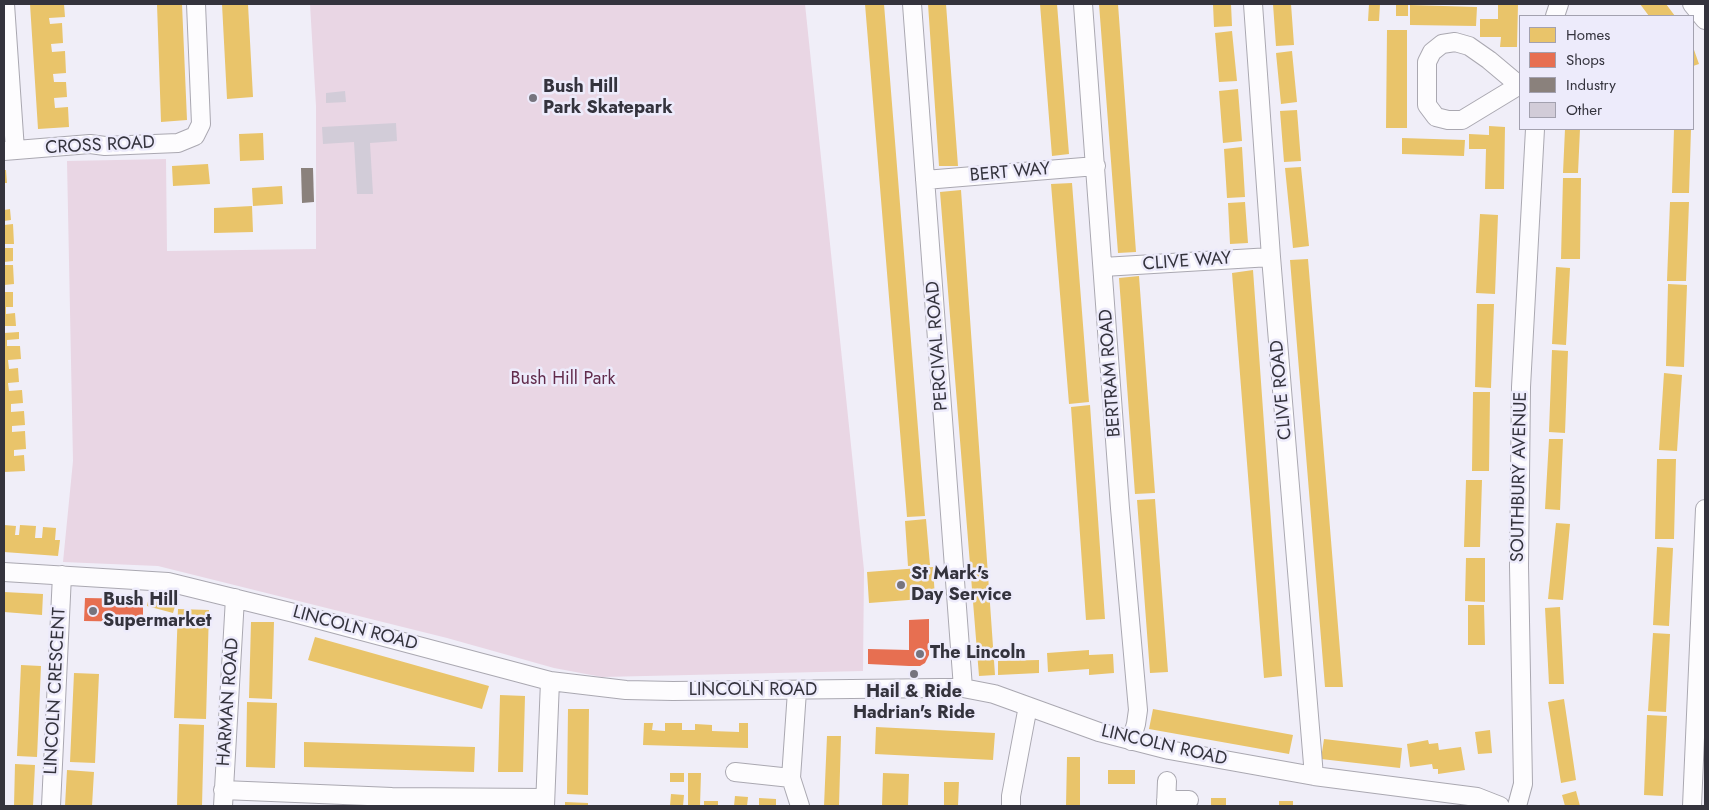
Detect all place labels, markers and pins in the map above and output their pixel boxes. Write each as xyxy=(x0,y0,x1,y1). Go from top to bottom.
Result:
place label: Bush Hill Park Skatepark xyxy=(543,77,673,120)
marker: Bush Hill Park Skatepark xyxy=(527,92,539,104)
place label: St Mark's Day Service xyxy=(911,564,1012,606)
marker: St Mark's Day Service xyxy=(895,579,907,591)
place label: Bush Hill Supermarket xyxy=(103,590,211,632)
marker: Bush Hill Supermarket xyxy=(87,605,99,617)
place label: The Lincoln xyxy=(930,643,1026,665)
marker: The Lincoln xyxy=(914,648,926,660)
marker: Hail & Ride Hadrian's Ride xyxy=(908,668,920,680)
place label: Hail & Ride Hadrian's Ride xyxy=(853,682,975,724)

